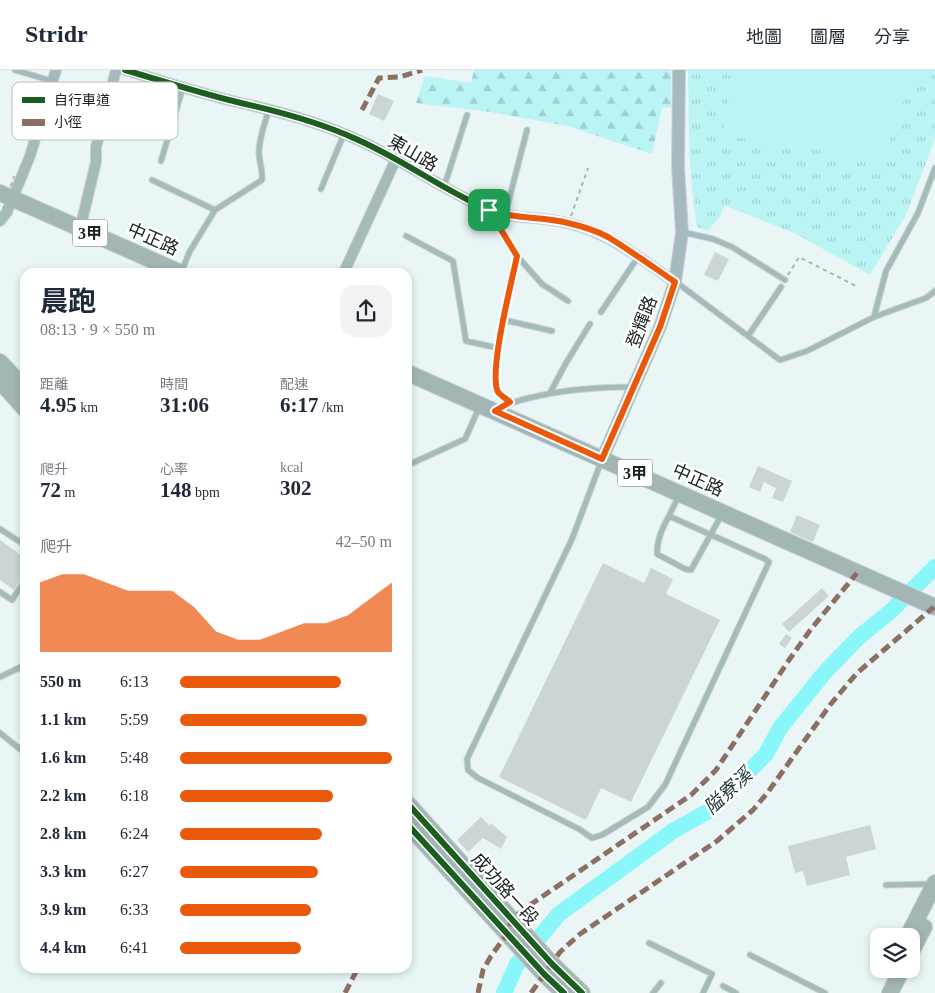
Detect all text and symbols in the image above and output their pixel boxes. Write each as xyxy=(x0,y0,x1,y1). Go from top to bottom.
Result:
text: Stridr xyxy=(25,21,88,47)
text: 地圖 xyxy=(746,27,782,47)
text: 圖層 xyxy=(810,27,846,47)
text: 分享 xyxy=(874,27,910,47)
legend xyxy=(12,82,178,140)
text: 自行車道 xyxy=(54,93,110,108)
text: 小徑 xyxy=(54,115,82,130)
street label: 東山路 xyxy=(385,131,441,175)
pin xyxy=(468,189,510,231)
icon: arrive xyxy=(475,196,503,224)
street label: 中正路 xyxy=(124,219,182,259)
road number: 3甲 xyxy=(72,220,108,247)
button: share xyxy=(340,285,392,337)
text: 晨跑 xyxy=(40,286,96,317)
street label: 登輝路 xyxy=(623,293,661,351)
text: 08:13 · 9 × 550 m xyxy=(40,321,155,338)
text: 距離 xyxy=(40,377,68,392)
text: 時間 xyxy=(160,377,188,392)
text: 配速 xyxy=(280,377,308,392)
text: 4.95 xyxy=(40,393,77,417)
text: 31:06 xyxy=(160,393,209,417)
text: 6:17 xyxy=(280,393,319,417)
text: km xyxy=(77,400,98,415)
text: /km xyxy=(319,400,344,415)
road number: 3甲 xyxy=(618,459,652,486)
text: kcal xyxy=(280,460,303,475)
street label: 中正路 xyxy=(669,460,727,500)
text: 爬升 xyxy=(40,462,68,477)
text: 心率 xyxy=(160,462,188,477)
text: 302 xyxy=(280,476,312,500)
text: 72 xyxy=(40,478,61,502)
text: 148 xyxy=(160,478,192,502)
text: m xyxy=(61,485,75,500)
text: bpm xyxy=(192,485,220,500)
text: 42–50 m xyxy=(336,533,392,550)
text: 爬升 xyxy=(40,538,72,555)
text: 550 m xyxy=(40,673,81,690)
text: 6:13 xyxy=(120,673,148,690)
text: 1.1 km xyxy=(40,711,86,728)
text: 5:59 xyxy=(120,711,148,728)
text: 1.6 km xyxy=(40,749,86,766)
text: 5:48 xyxy=(120,749,148,766)
water label: 隘寮溪 xyxy=(700,762,758,818)
text: 2.2 km xyxy=(40,787,86,804)
text: 6:18 xyxy=(120,787,148,804)
text: 2.8 km xyxy=(40,825,86,842)
text: 6:24 xyxy=(120,825,148,842)
street label: 成功路一段 xyxy=(467,849,543,929)
text: 3.3 km xyxy=(40,863,86,880)
text: 6:27 xyxy=(120,863,148,880)
text: 3.9 km xyxy=(40,901,86,918)
text: 6:33 xyxy=(120,901,148,918)
map controls xyxy=(870,928,920,978)
button: layers xyxy=(870,928,920,978)
text: 4.4 km xyxy=(40,939,86,956)
text: 6:41 xyxy=(120,939,148,956)

